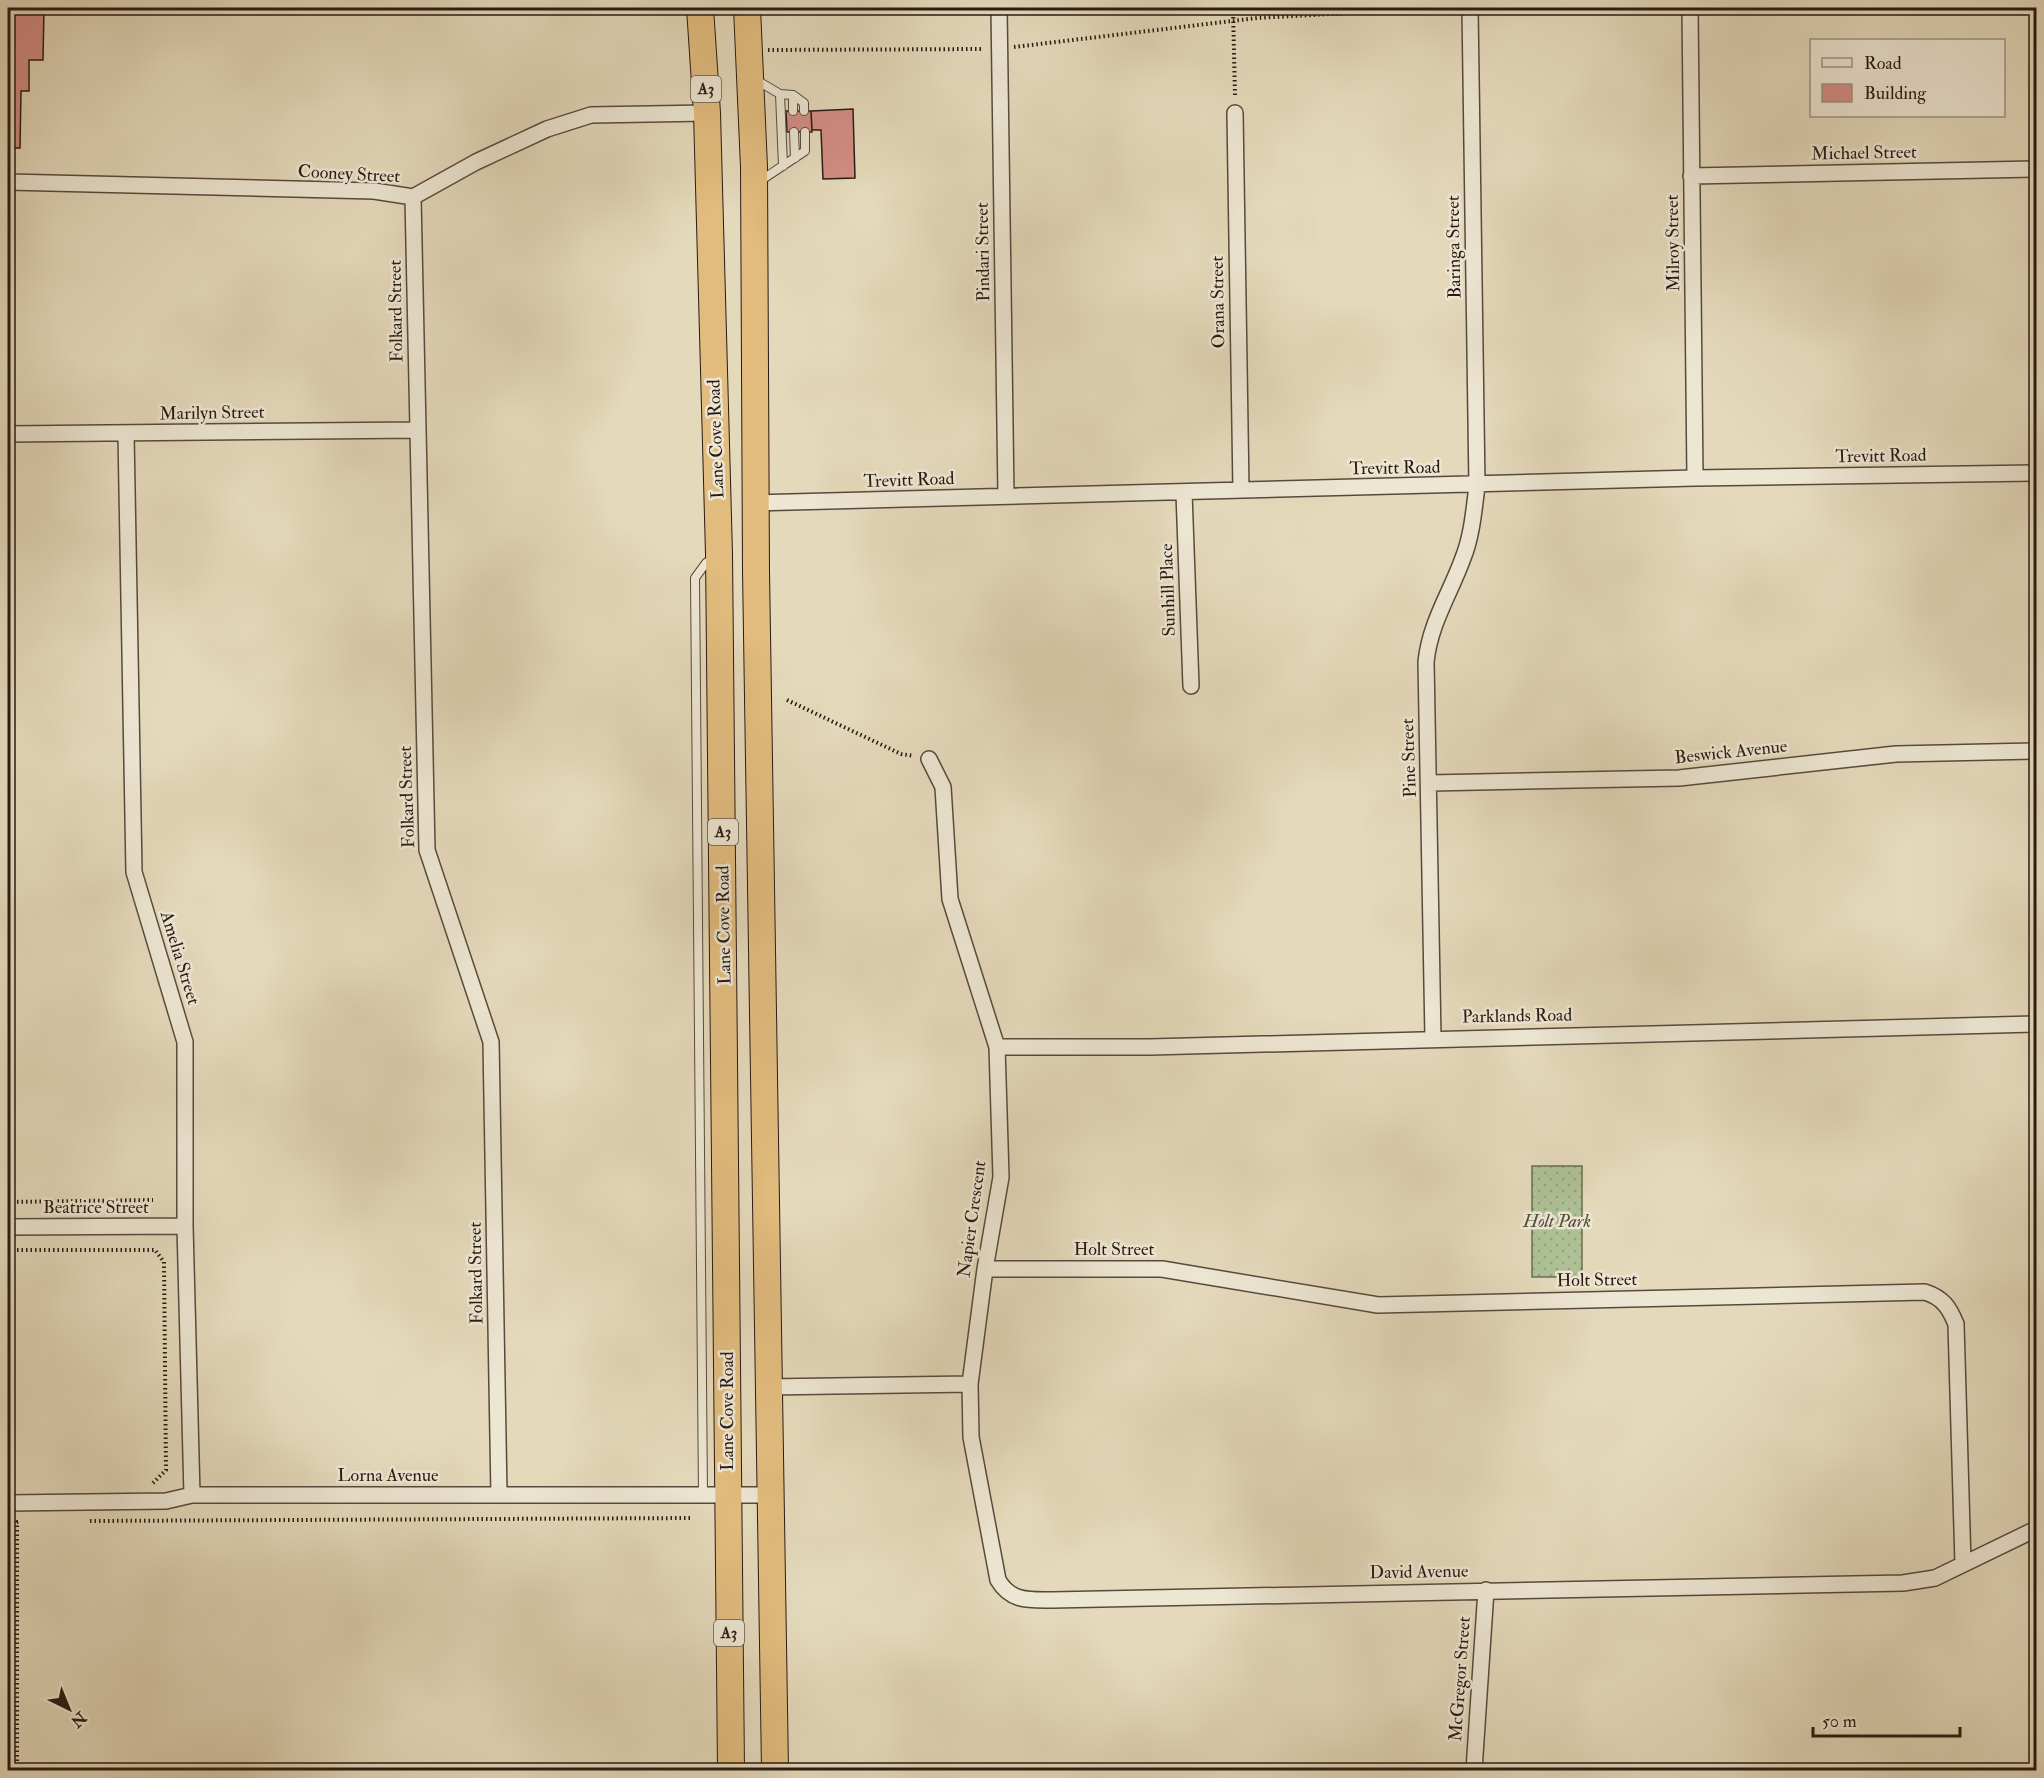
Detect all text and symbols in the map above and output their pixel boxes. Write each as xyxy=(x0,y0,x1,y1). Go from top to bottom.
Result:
legend xyxy=(1810,39,2005,117)
text: Road xyxy=(1864,52,1902,75)
road number: A3 xyxy=(691,76,721,102)
text: Building xyxy=(1864,82,1927,105)
street label: Michael Street xyxy=(1811,141,1917,165)
street label: Cooney Street xyxy=(297,160,401,188)
street label: Milroy Street xyxy=(1661,194,1685,292)
street label: Baringa Street xyxy=(1442,195,1466,299)
street label: Pindari Street xyxy=(971,202,995,302)
street label: Orana Street xyxy=(1206,255,1230,349)
street label: Folkard Street xyxy=(384,259,408,362)
street label: Lane Cove Road xyxy=(702,379,730,499)
street label: Marilyn Street xyxy=(159,401,265,425)
street label: Trevitt Road xyxy=(1835,444,1927,468)
street label: Trevitt Road xyxy=(1349,456,1441,480)
street label: Trevitt Road xyxy=(863,467,955,493)
street label: Sunhill Place xyxy=(1155,543,1181,637)
street label: Pine Street xyxy=(1396,718,1422,798)
street label: Beswick Avenue xyxy=(1674,735,1789,769)
street label: Folkard Street xyxy=(394,745,420,849)
road number: A3 xyxy=(708,819,738,845)
street label: Lane Cove Road xyxy=(711,865,737,985)
street label: Amelia Street xyxy=(155,907,205,1008)
street label: Parklands Road xyxy=(1462,1004,1573,1028)
street label: Napier Crescent xyxy=(952,1159,992,1279)
street label: Beatrice Street xyxy=(43,1196,149,1219)
park label: Holt Park xyxy=(1522,1210,1591,1233)
street label: Folkard Street xyxy=(464,1221,488,1324)
street label: Holt Street xyxy=(1074,1238,1154,1261)
street label: Holt Street xyxy=(1557,1268,1638,1292)
street label: Lane Cove Road xyxy=(716,1351,739,1471)
street label: Lorna Avenue xyxy=(337,1464,439,1487)
street label: David Avenue xyxy=(1369,1560,1469,1584)
street label: McGregor Street xyxy=(1444,1616,1476,1742)
road number: A3 xyxy=(714,1620,744,1646)
north arrow xyxy=(39,1679,99,1739)
scale bar xyxy=(1813,1700,1960,1738)
text: N xyxy=(66,1706,91,1732)
text: 50 m xyxy=(1822,1710,1857,1733)

